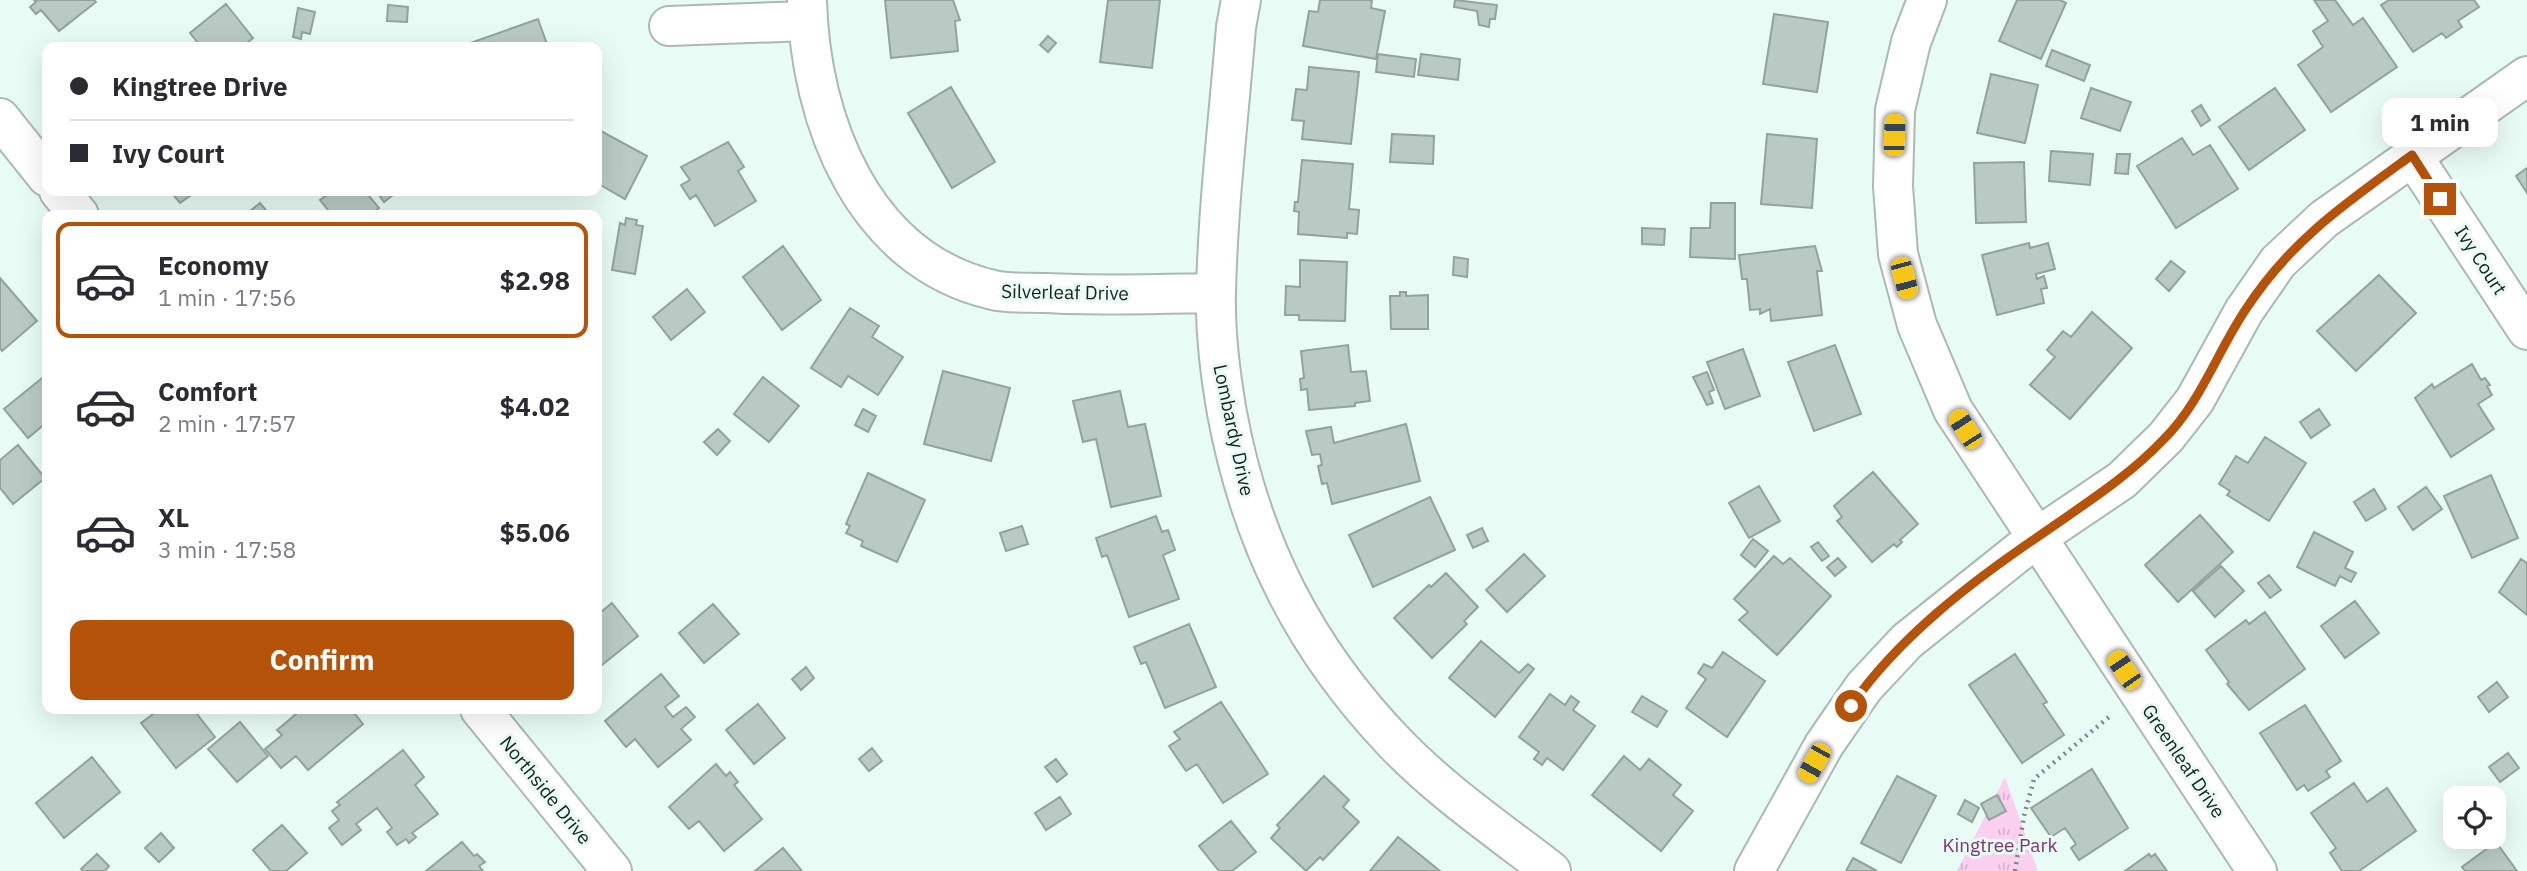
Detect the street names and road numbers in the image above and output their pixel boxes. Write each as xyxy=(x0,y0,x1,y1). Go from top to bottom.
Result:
street label: Ivy Court xyxy=(2450,221,2512,299)
street label: Silverleaf Drive xyxy=(1001,279,1129,305)
street label: Lombardy Drive xyxy=(1208,362,1260,498)
street label: Greenleaf Drive xyxy=(2137,699,2231,823)
street label: Northside Drive xyxy=(495,731,597,849)

